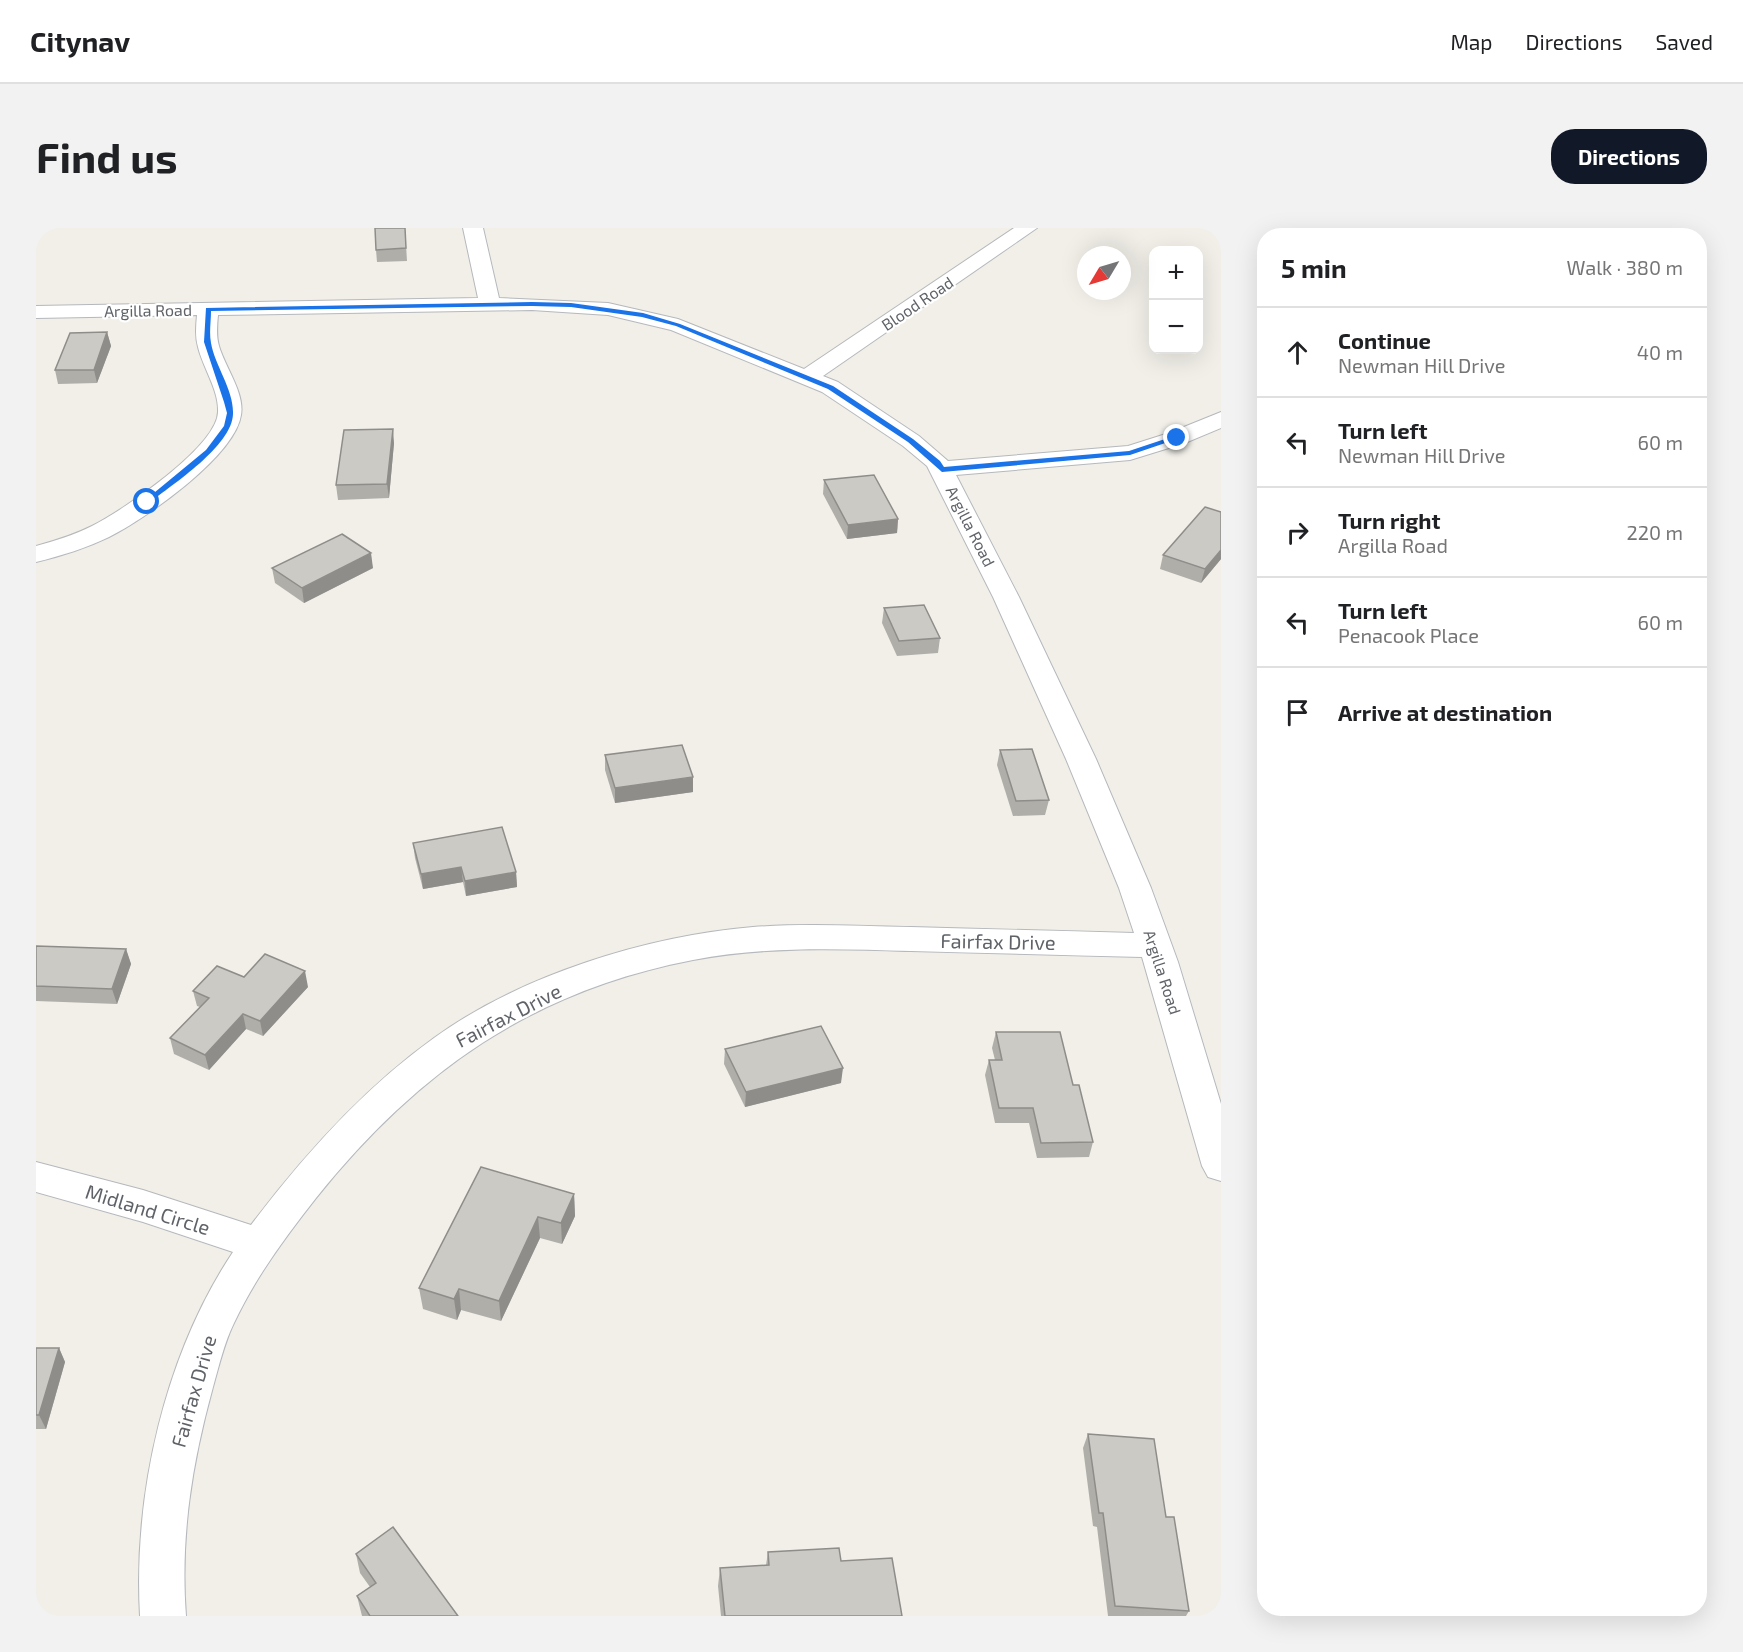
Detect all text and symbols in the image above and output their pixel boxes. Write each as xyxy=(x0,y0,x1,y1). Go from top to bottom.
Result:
text: Citynav xyxy=(30,24,130,58)
text: Map xyxy=(1450,29,1493,54)
text: Directions xyxy=(1526,29,1622,54)
text: Saved xyxy=(1655,29,1713,54)
button: Directions xyxy=(1551,129,1707,184)
text: Find us xyxy=(36,131,178,181)
north arrow xyxy=(1077,246,1131,300)
map controls xyxy=(1149,246,1203,354)
button: + xyxy=(1149,246,1203,300)
text: 5 min xyxy=(1281,252,1347,283)
text: Walk · 380 m xyxy=(1566,255,1683,279)
street label: Blood Road xyxy=(878,272,956,334)
street label: Argilla Road xyxy=(104,300,192,320)
button: − xyxy=(1149,300,1203,354)
text: Continue xyxy=(1338,327,1431,353)
icon: ahead xyxy=(1281,336,1314,369)
text: 40 m xyxy=(1637,340,1683,364)
text: Newman Hill Drive xyxy=(1338,353,1506,377)
text: Turn left xyxy=(1338,417,1427,443)
route end xyxy=(1163,424,1189,450)
icon: left xyxy=(1281,426,1314,459)
text: 60 m xyxy=(1638,430,1683,454)
text: Newman Hill Drive xyxy=(1338,443,1506,467)
street label: Argilla Road xyxy=(943,483,999,569)
route start xyxy=(133,488,159,514)
text: Turn right xyxy=(1338,507,1440,533)
icon: right xyxy=(1281,516,1314,549)
text: 220 m xyxy=(1626,520,1683,544)
text: Argilla Road xyxy=(1338,533,1448,557)
text: Turn left xyxy=(1338,597,1427,623)
icon: left xyxy=(1281,606,1314,639)
text: 60 m xyxy=(1638,610,1683,634)
text: Penacook Place xyxy=(1338,623,1479,647)
icon: arrive xyxy=(1281,696,1314,729)
text: Arrive at destination xyxy=(1338,699,1552,725)
street label: Argilla Road xyxy=(1140,927,1186,1017)
street label: Fairfax Drive xyxy=(940,928,1056,954)
street label: Fairfax Drive xyxy=(451,978,565,1052)
street label: Midland Circle xyxy=(83,1179,213,1239)
street label: Fairfax Drive xyxy=(166,1332,220,1450)

